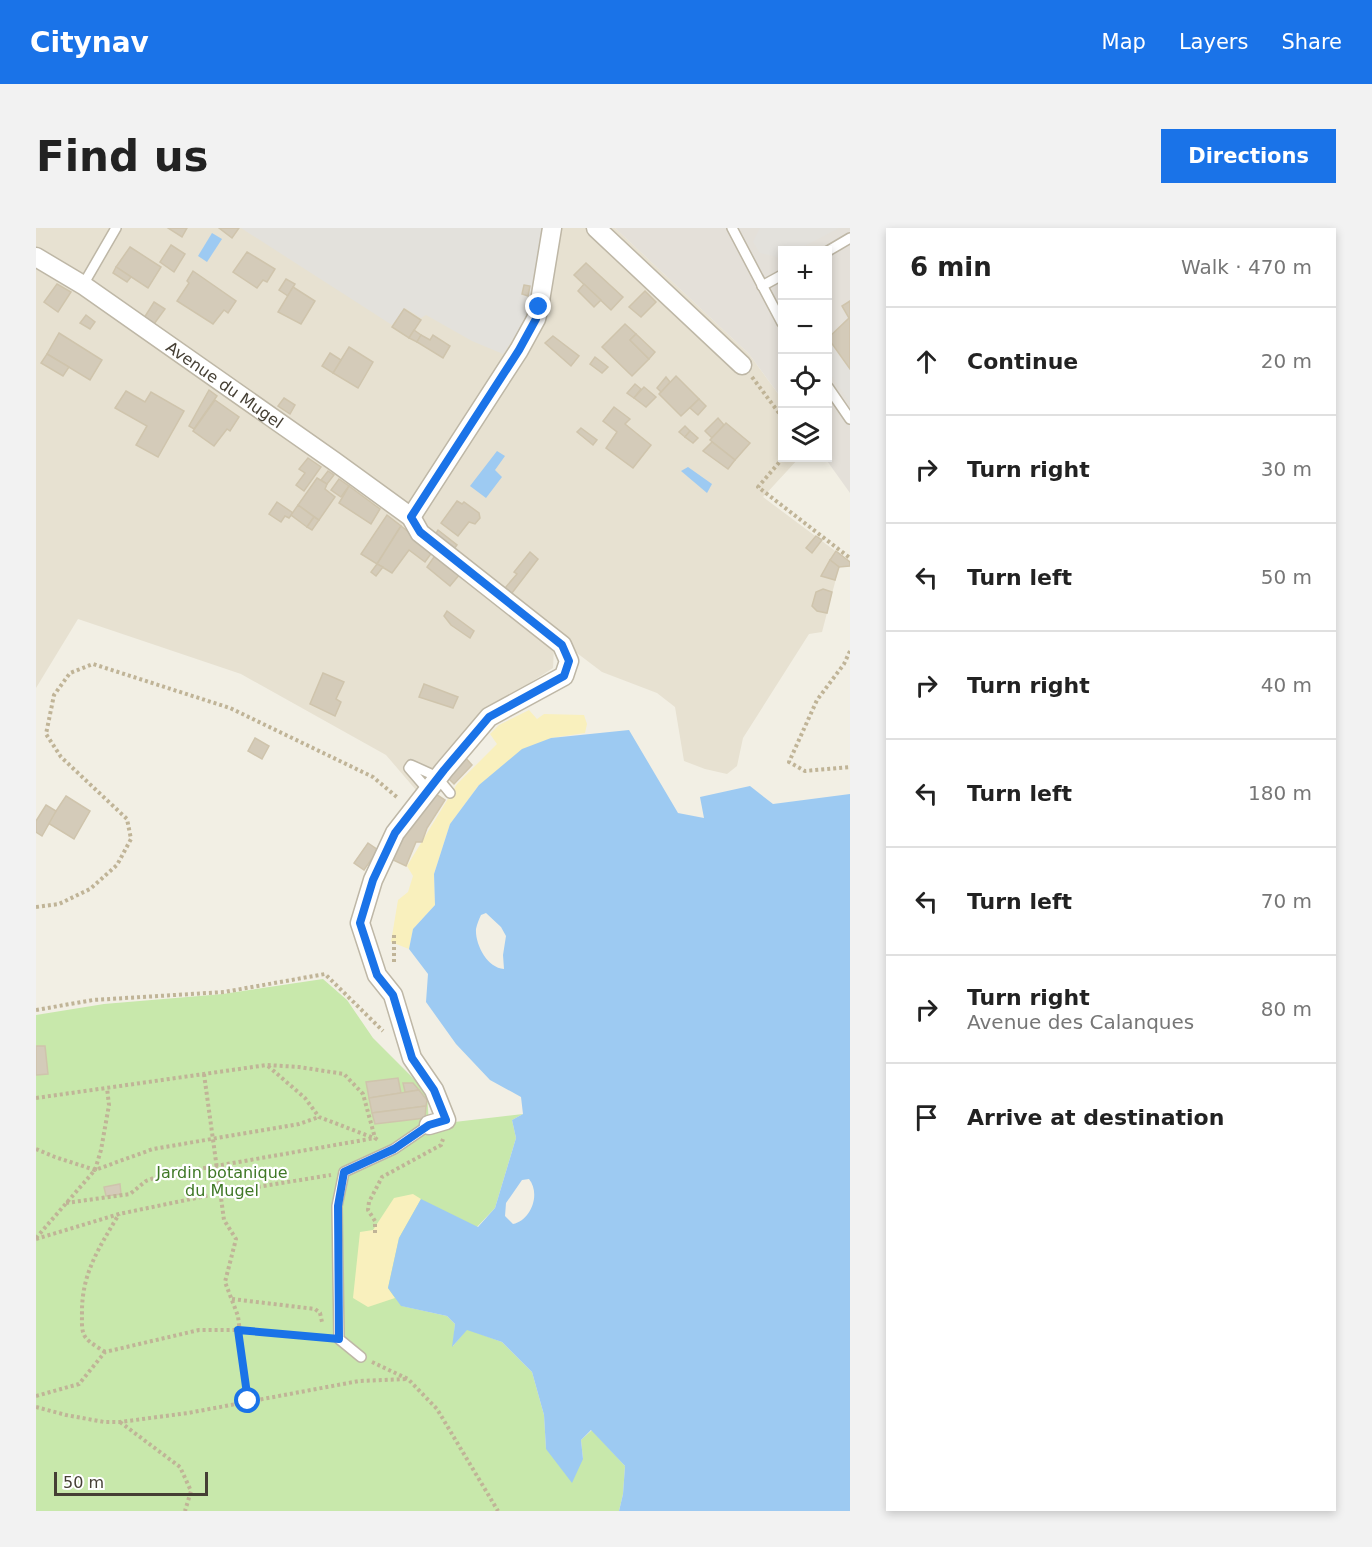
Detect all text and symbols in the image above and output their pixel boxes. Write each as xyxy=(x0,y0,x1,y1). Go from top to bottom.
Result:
text: Citynav xyxy=(30,26,149,59)
text: Map xyxy=(1102,30,1146,54)
text: Layers xyxy=(1179,30,1248,54)
text: Share xyxy=(1281,30,1342,54)
button: Directions xyxy=(1161,129,1336,183)
text: Find us xyxy=(36,132,209,181)
map controls xyxy=(778,246,832,462)
button: + xyxy=(778,246,832,300)
text: 6 min xyxy=(910,252,992,282)
text: Walk · 470 m xyxy=(1181,255,1312,279)
route end xyxy=(525,293,551,319)
button: − xyxy=(778,300,832,354)
street label: Avenue du Mugel xyxy=(163,337,287,432)
icon: ahead xyxy=(910,345,943,378)
text: Continue xyxy=(967,349,1078,374)
text: 20 m xyxy=(1261,349,1312,373)
button: locate xyxy=(778,354,832,408)
button: layers xyxy=(778,408,832,462)
icon: right xyxy=(910,453,943,486)
text: Turn right xyxy=(967,457,1090,482)
text: 30 m xyxy=(1261,457,1312,481)
icon: left xyxy=(910,561,943,594)
text: Turn left xyxy=(967,565,1072,590)
text: 50 m xyxy=(1261,565,1312,589)
icon: right xyxy=(910,669,943,702)
text: Turn right xyxy=(967,673,1090,698)
text: 40 m xyxy=(1261,673,1312,697)
icon: left xyxy=(910,777,943,810)
text: Turn left xyxy=(967,781,1072,806)
text: 180 m xyxy=(1248,781,1312,805)
icon: left xyxy=(910,885,943,918)
text: Turn left xyxy=(967,889,1072,914)
text: 70 m xyxy=(1261,889,1312,913)
text: Turn right xyxy=(967,985,1090,1010)
icon: right xyxy=(910,993,943,1026)
text: 80 m xyxy=(1261,997,1312,1021)
text: Avenue des Calanques xyxy=(967,1010,1194,1034)
icon: arrive xyxy=(910,1101,943,1134)
text: Arrive at destination xyxy=(967,1105,1224,1130)
park label: Jardin botanique du Mugel xyxy=(155,1163,288,1200)
route start xyxy=(234,1387,260,1413)
scale bar xyxy=(54,1469,208,1496)
text: 50 m xyxy=(63,1473,104,1492)

